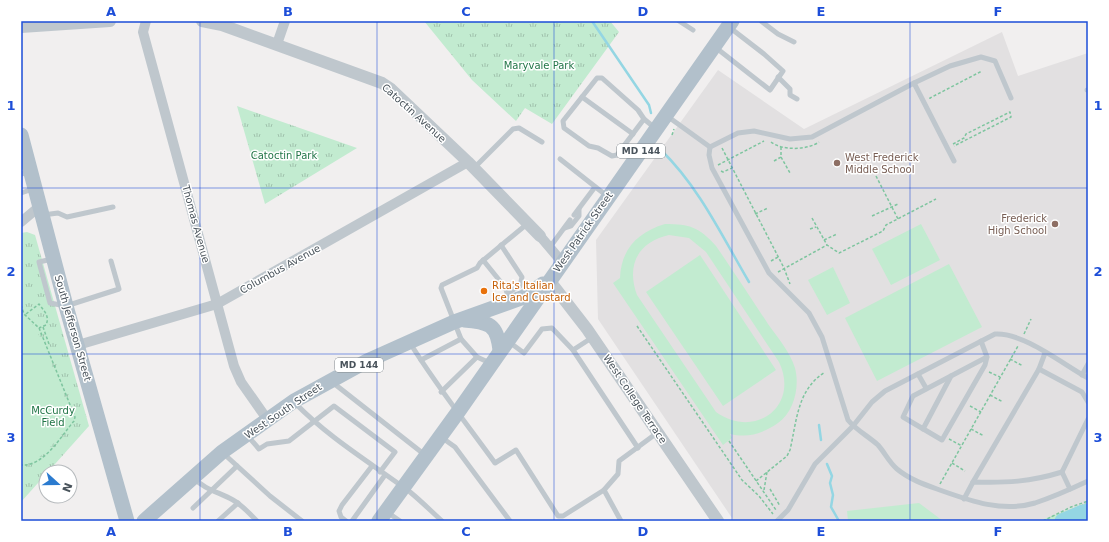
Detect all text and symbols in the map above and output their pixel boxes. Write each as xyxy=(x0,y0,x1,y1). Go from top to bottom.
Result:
text: A xyxy=(106,4,116,19)
text: B xyxy=(283,4,293,19)
text: C xyxy=(461,4,471,19)
text: D xyxy=(638,4,649,19)
text: E xyxy=(817,4,825,19)
text: F xyxy=(994,4,1002,19)
park label: Maryvale Park xyxy=(504,60,574,71)
street label: Catoctin Avenue xyxy=(380,81,448,145)
text: 1 xyxy=(6,98,16,113)
text: 1 xyxy=(1093,98,1103,113)
road number: MD 144 xyxy=(617,144,665,158)
park label: Catoctin Park xyxy=(251,150,317,161)
place label: West Frederick Middle School xyxy=(845,152,919,175)
marker: West Frederick Middle School xyxy=(832,158,842,168)
street label: Thomas Avenue xyxy=(180,183,212,264)
street label: West Patrick Street xyxy=(551,190,615,274)
place label: Frederick High School xyxy=(988,213,1047,236)
marker: Frederick High School xyxy=(1050,219,1060,229)
street label: Columbus Avenue xyxy=(238,242,322,296)
text: 2 xyxy=(6,264,16,279)
text: 2 xyxy=(1093,264,1103,279)
street label: South Jefferson Street xyxy=(53,274,93,382)
place label: Rita's Italian Ice and Custard xyxy=(492,280,571,303)
marker: Rita's Italian Ice and Custard xyxy=(479,286,489,296)
street label: West College Terrace xyxy=(601,353,669,445)
road number: MD 144 xyxy=(335,358,383,372)
street label: West South Street xyxy=(242,381,324,441)
park label: McCurdy Field xyxy=(31,405,75,428)
text: 3 xyxy=(6,430,16,445)
text: 3 xyxy=(1093,430,1103,445)
north arrow xyxy=(38,464,78,504)
text: N xyxy=(59,481,75,494)
text: A xyxy=(106,524,116,539)
text: B xyxy=(283,524,293,539)
text: C xyxy=(461,524,471,539)
text: D xyxy=(638,524,649,539)
text: E xyxy=(817,524,825,539)
text: F xyxy=(994,524,1002,539)

